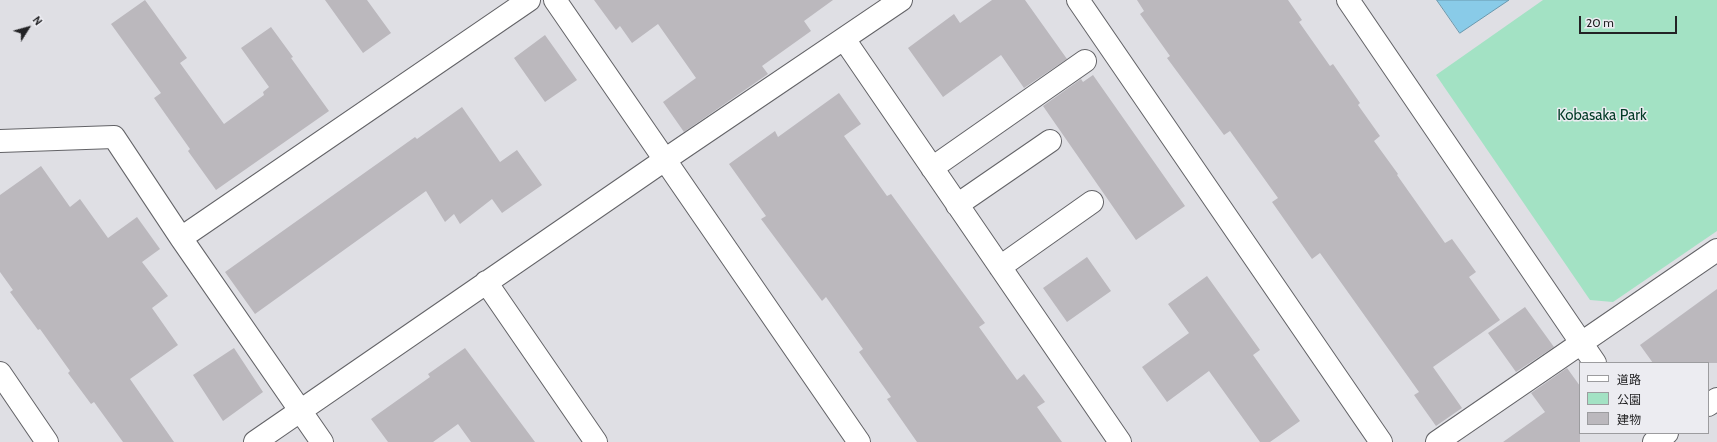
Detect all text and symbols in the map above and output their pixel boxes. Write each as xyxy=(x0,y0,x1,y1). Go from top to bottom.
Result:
north arrow xyxy=(8,8,48,48)
scale bar xyxy=(1581,8,1679,34)
text: N xyxy=(30,13,46,28)
text: 20 m xyxy=(1586,15,1614,30)
park label: Kobasaka Park xyxy=(1557,107,1647,125)
legend xyxy=(1579,362,1709,434)
text: 道路 xyxy=(1617,372,1641,387)
text: 公園 xyxy=(1617,392,1641,407)
text: 建物 xyxy=(1617,412,1641,427)

